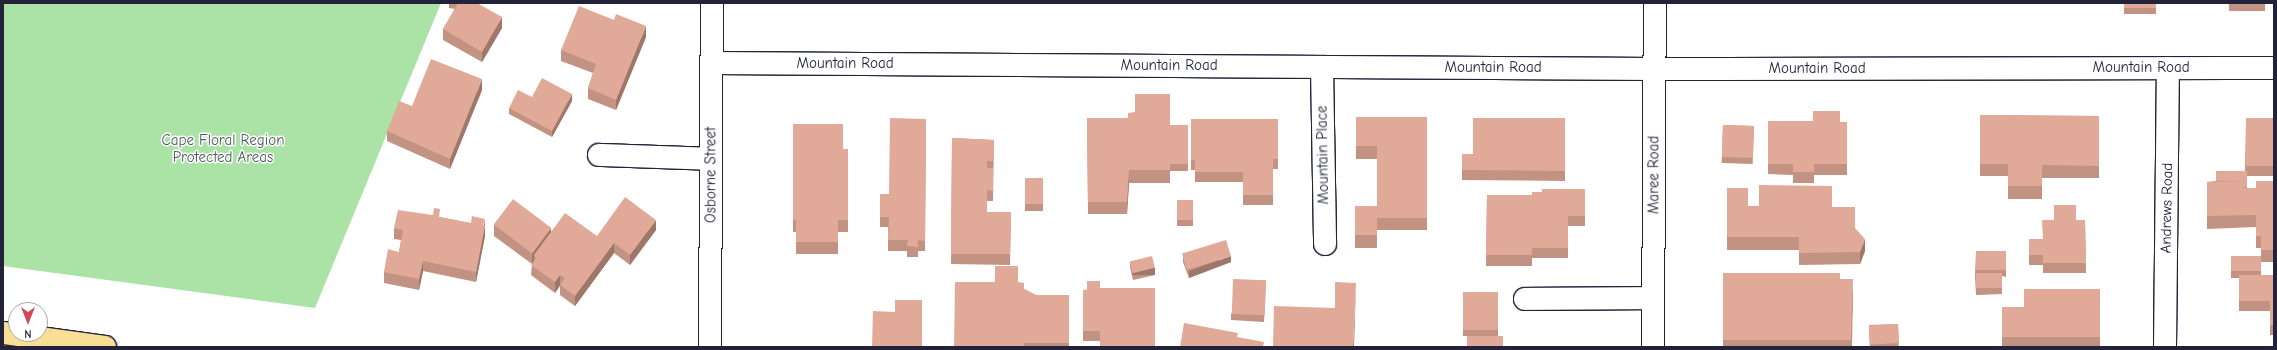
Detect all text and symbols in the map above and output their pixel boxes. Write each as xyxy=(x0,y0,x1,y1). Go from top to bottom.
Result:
street label: Mountain Road xyxy=(796,55,894,73)
street label: Mountain Road xyxy=(1120,57,1218,75)
street label: Mountain Road xyxy=(1444,59,1542,77)
street label: Mountain Road xyxy=(2092,59,2190,77)
street label: Mountain Road xyxy=(1768,60,1866,78)
street label: Mountain Place xyxy=(1313,105,1333,205)
street label: Osborne Street xyxy=(702,127,720,223)
park label: Cape Floral Region Protected Areas xyxy=(162,131,284,166)
street label: Maree Road xyxy=(1645,136,1663,214)
street label: Andrews Road xyxy=(2157,162,2177,254)
north arrow xyxy=(8,302,48,342)
text: N xyxy=(24,327,32,340)

